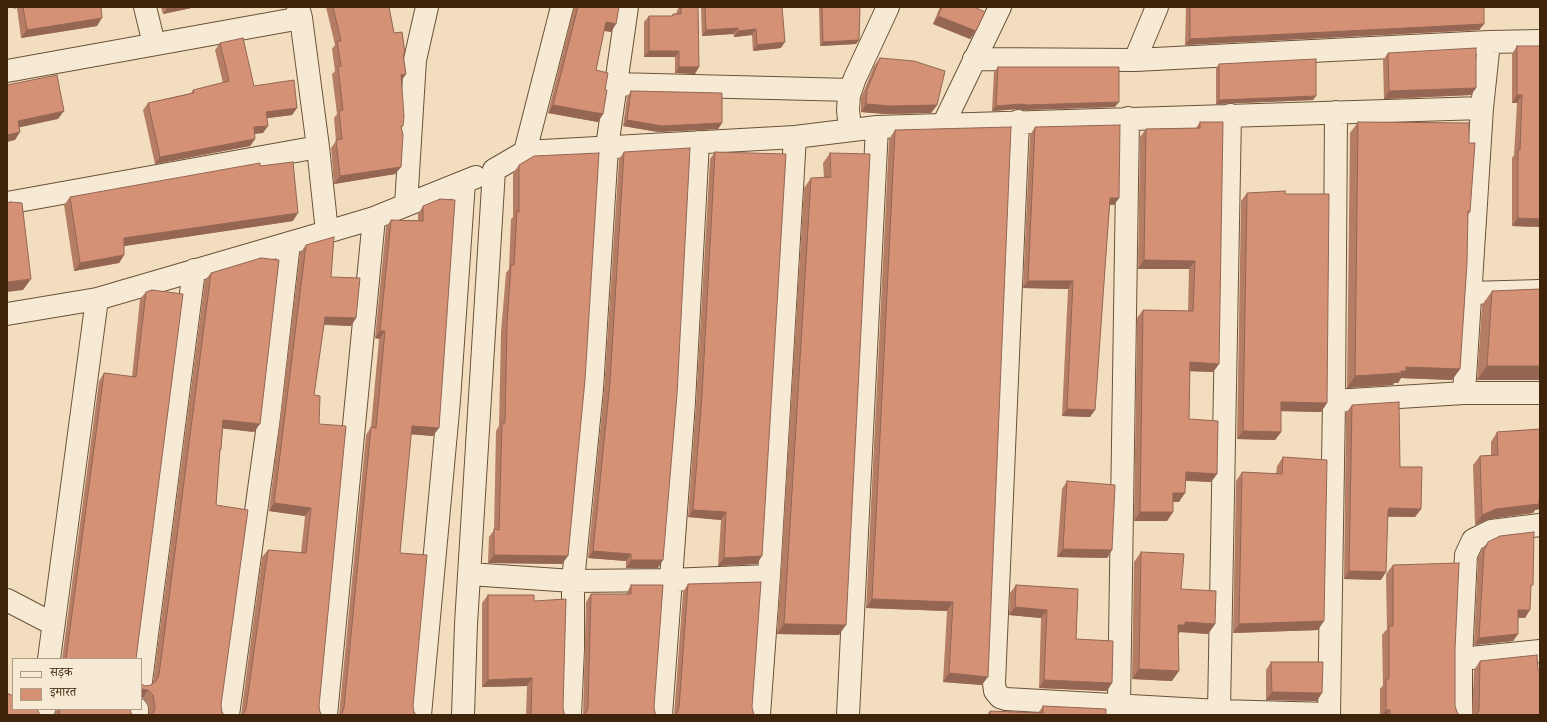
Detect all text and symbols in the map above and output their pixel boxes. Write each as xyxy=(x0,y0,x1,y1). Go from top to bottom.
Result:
legend xyxy=(12,658,142,710)
text: सड़क xyxy=(50,664,73,682)
text: इमारत xyxy=(50,684,76,702)

